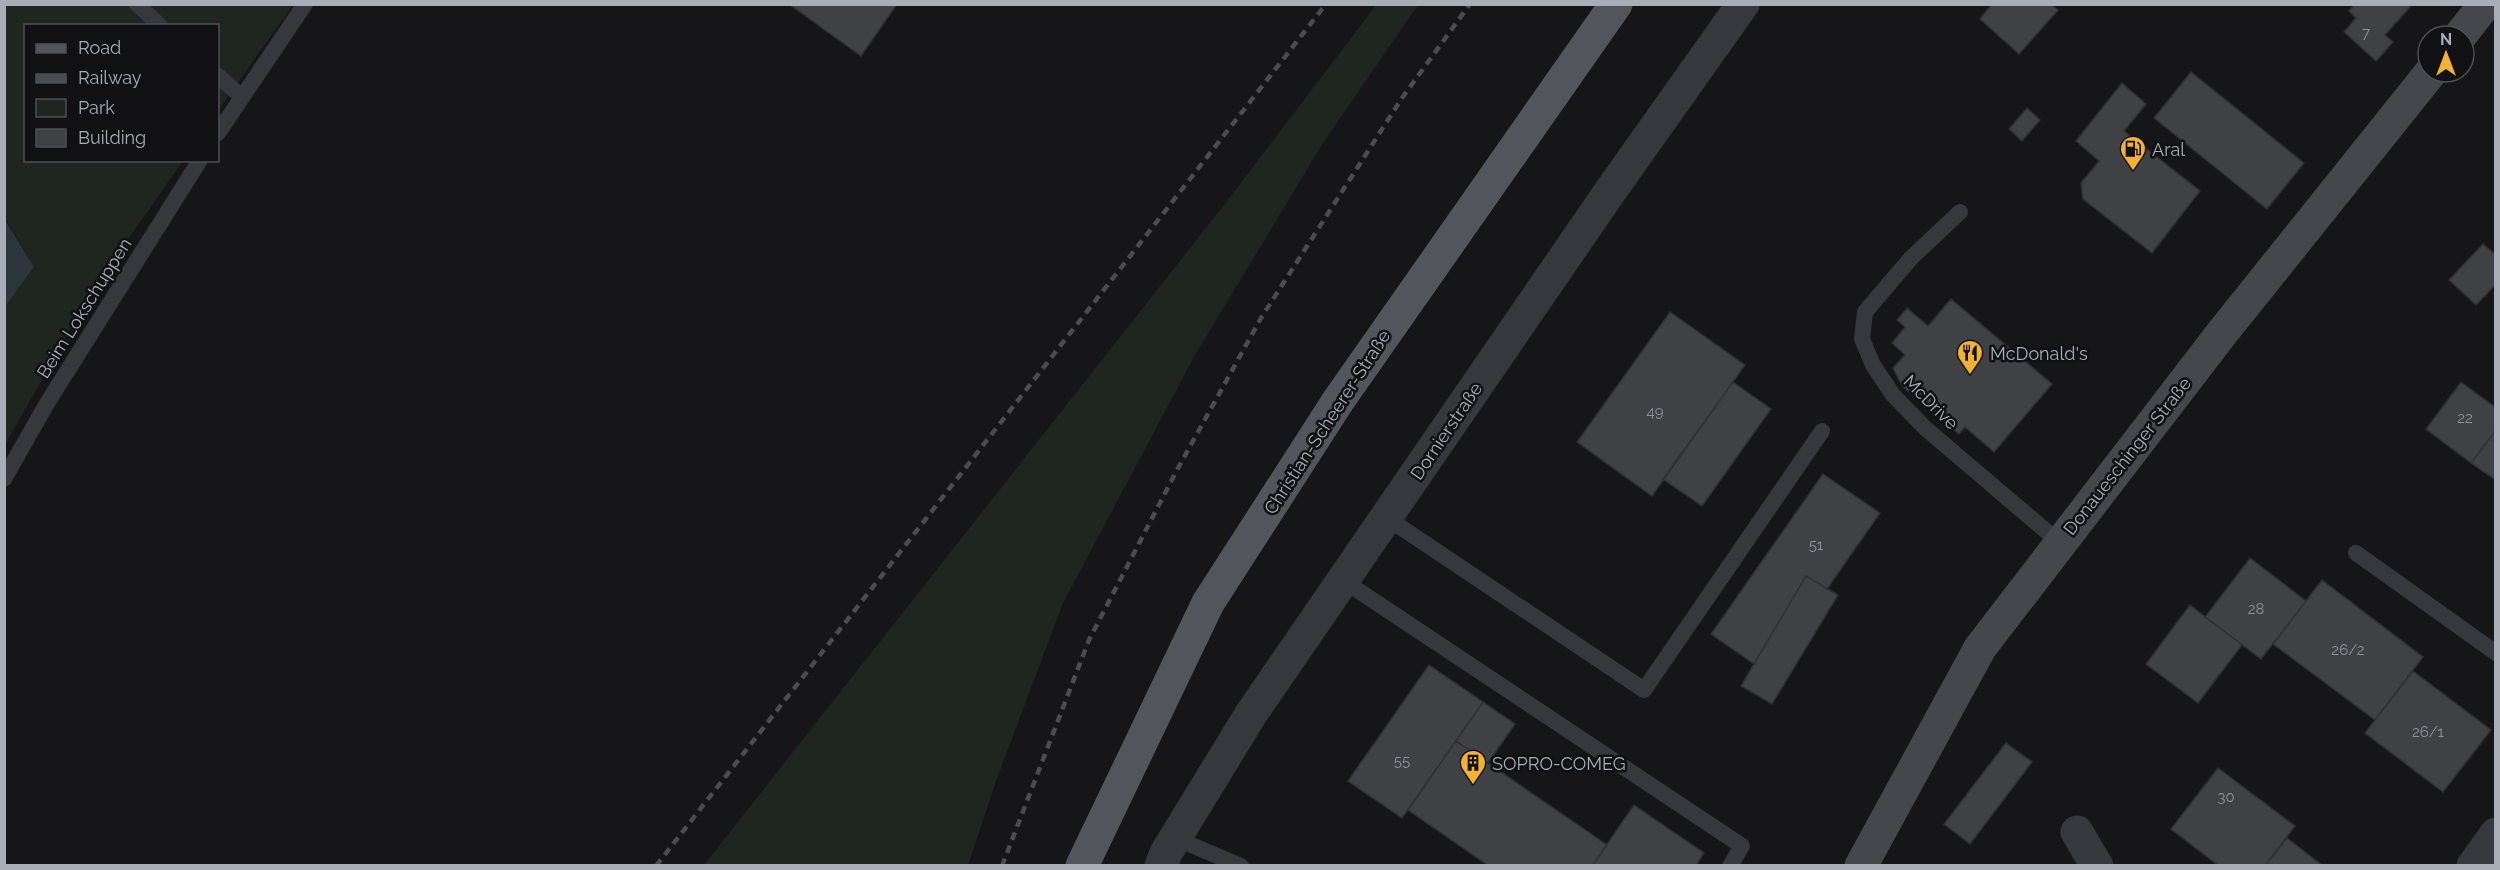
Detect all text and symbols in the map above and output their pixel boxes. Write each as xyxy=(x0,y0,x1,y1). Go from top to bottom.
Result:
legend xyxy=(24,24,219,162)
house number: 7 xyxy=(2362,24,2370,42)
north arrow xyxy=(2416,24,2476,84)
text: N xyxy=(2440,30,2452,49)
text: Road xyxy=(78,37,121,58)
text: Railway xyxy=(78,67,142,88)
text: Park xyxy=(78,97,115,118)
text: Building xyxy=(78,127,146,148)
fuel station icon: Aral xyxy=(2118,134,2148,172)
place label: Aral xyxy=(2152,139,2185,160)
street label: Beim Lokschuppen xyxy=(32,234,136,382)
street label: Christian-Scheerer-Straße xyxy=(1260,326,1395,518)
restaurant icon: McDonald's xyxy=(1955,338,1985,376)
place label: McDonald's xyxy=(1990,343,2088,364)
street label: McDrive xyxy=(1899,370,1963,434)
street label: Donaueschinger Straße xyxy=(2059,373,2195,539)
street label: Dornierstraße xyxy=(1406,378,1486,484)
house number: 49 xyxy=(1647,403,1664,421)
house number: 22 xyxy=(2457,409,2473,427)
house number: 51 xyxy=(1809,536,1824,554)
house number: 28 xyxy=(2248,600,2264,618)
house number: 26/2 xyxy=(2331,641,2365,659)
house number: 26/1 xyxy=(2412,723,2445,741)
building icon: SOPRO-COMEG xyxy=(1458,748,1488,786)
house number: 55 xyxy=(1394,752,1410,770)
place label: SOPRO-COMEG xyxy=(1492,753,1626,774)
house number: 30 xyxy=(2217,788,2235,806)

